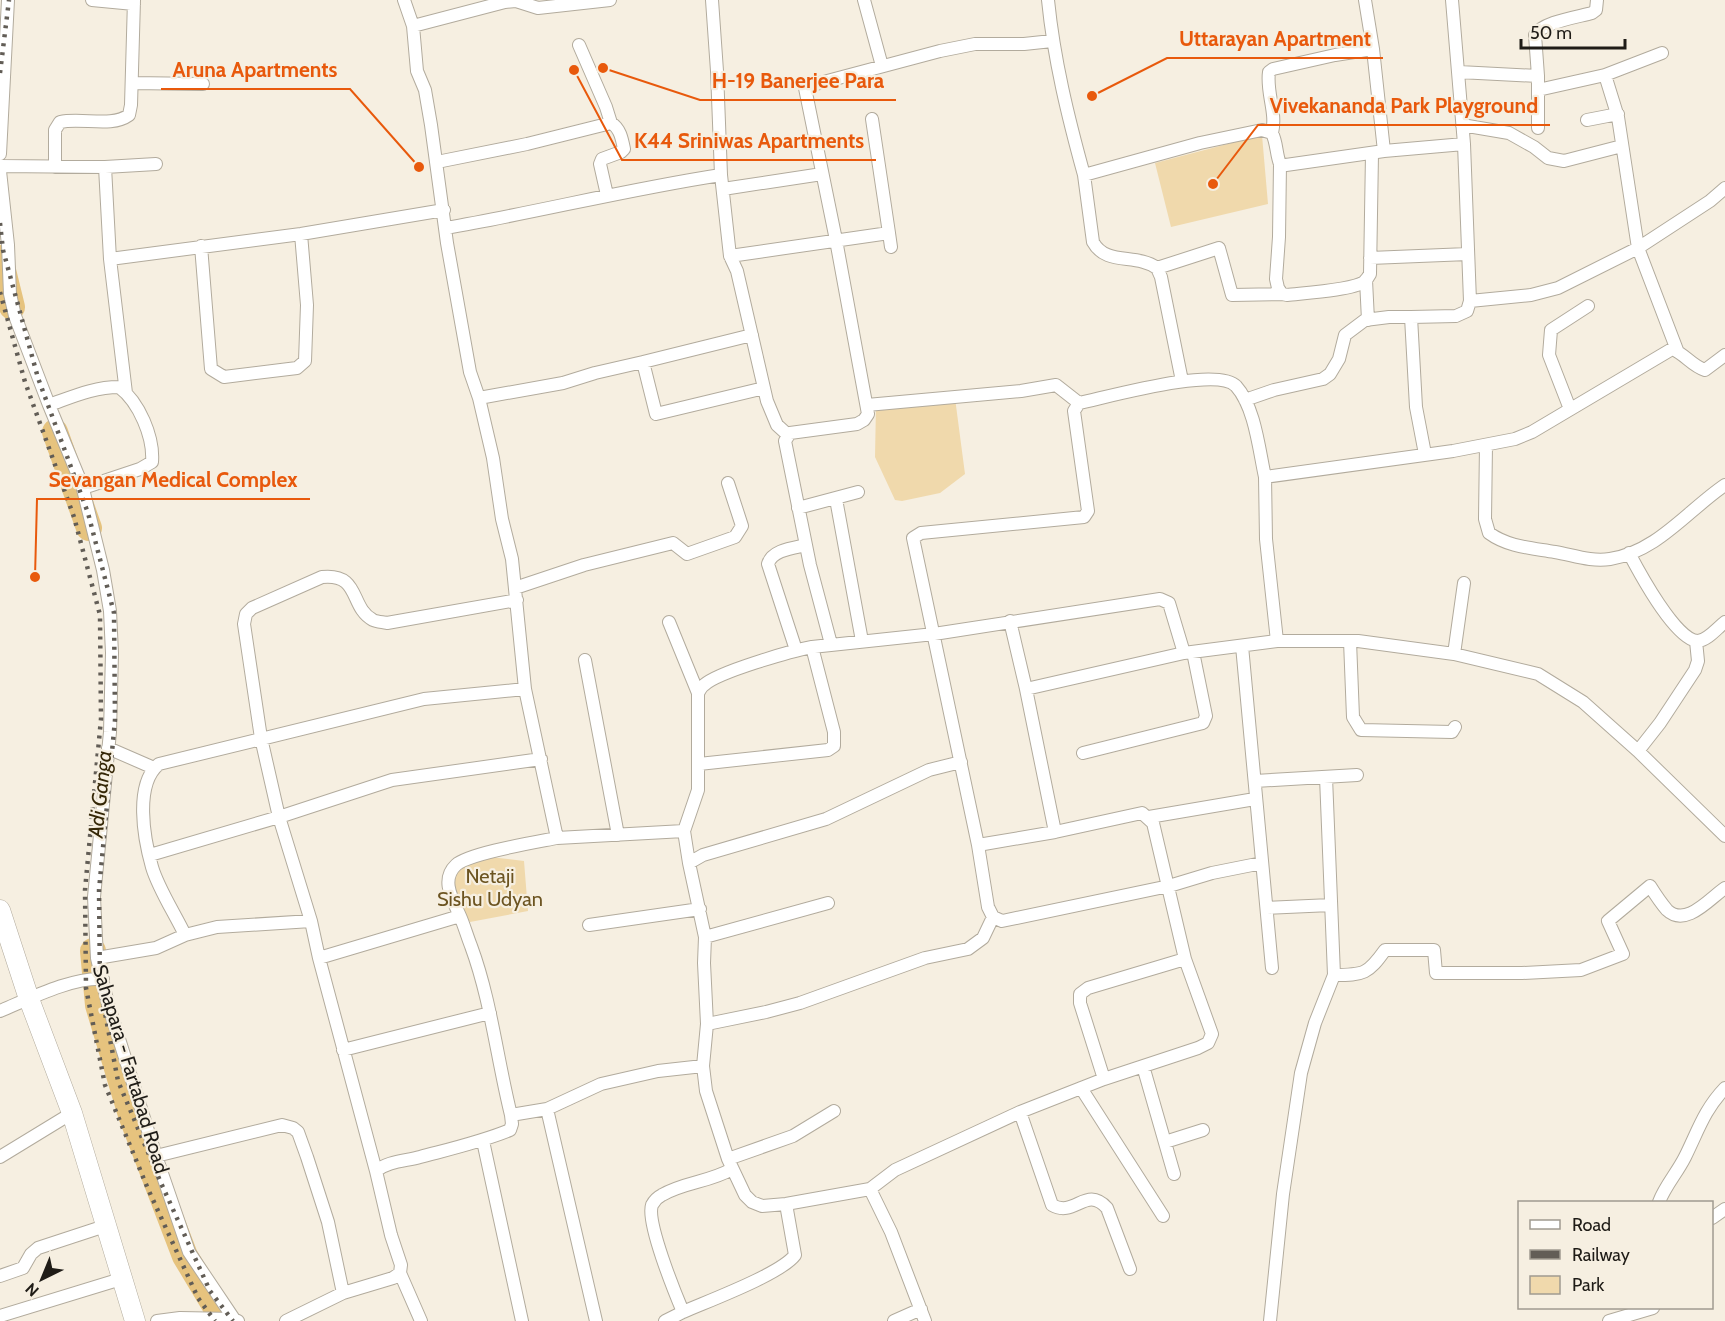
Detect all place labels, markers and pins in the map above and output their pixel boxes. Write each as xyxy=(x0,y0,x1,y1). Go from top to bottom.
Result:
callout: Uttarayan Apartment xyxy=(1167,19,1383,58)
callout: Aruna Apartments xyxy=(161,50,350,89)
callout: H-19 Banerjee Para xyxy=(700,61,896,100)
callout: Vivekananda Park Playground xyxy=(1258,86,1550,125)
callout: K44 Sriniwas Apartments xyxy=(622,121,876,160)
callout: Sevangan Medical Complex xyxy=(37,460,310,499)

